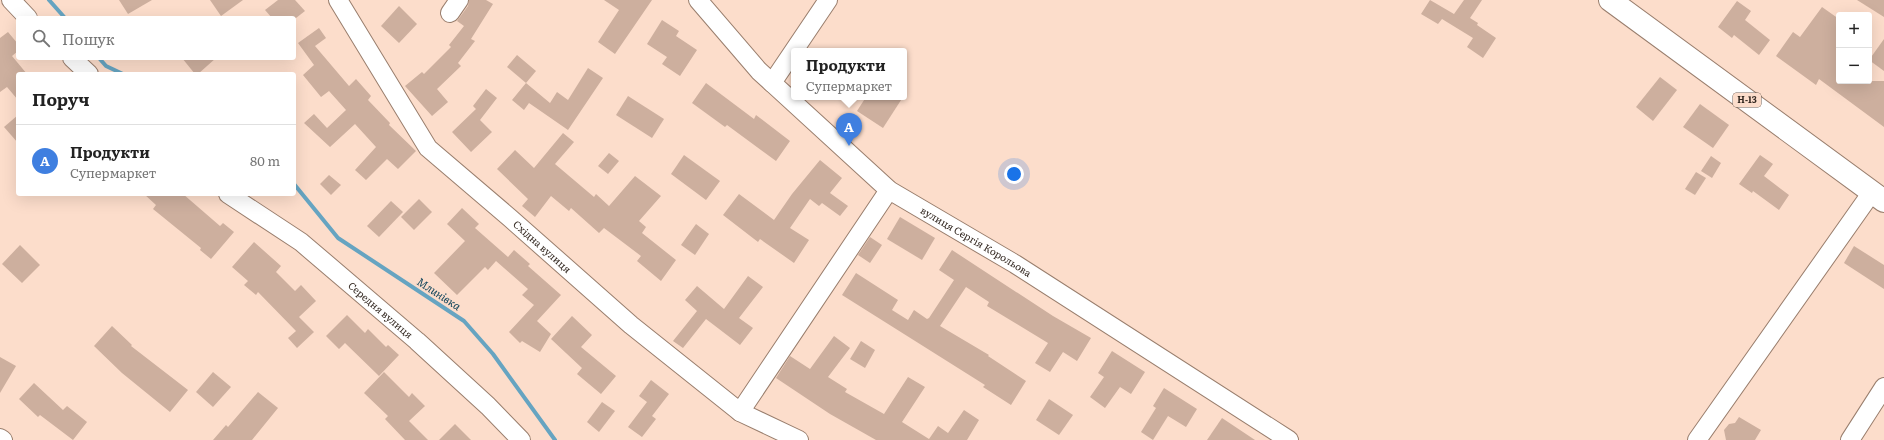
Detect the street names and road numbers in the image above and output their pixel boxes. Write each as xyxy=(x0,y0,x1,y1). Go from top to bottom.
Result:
road number: Н-13 xyxy=(1733,93,1761,107)
street label: вулиця Сергія Корольова xyxy=(918,202,1035,280)
street label: Східна вулиця xyxy=(510,216,575,276)
street label: Середня вулиця xyxy=(345,278,417,342)

